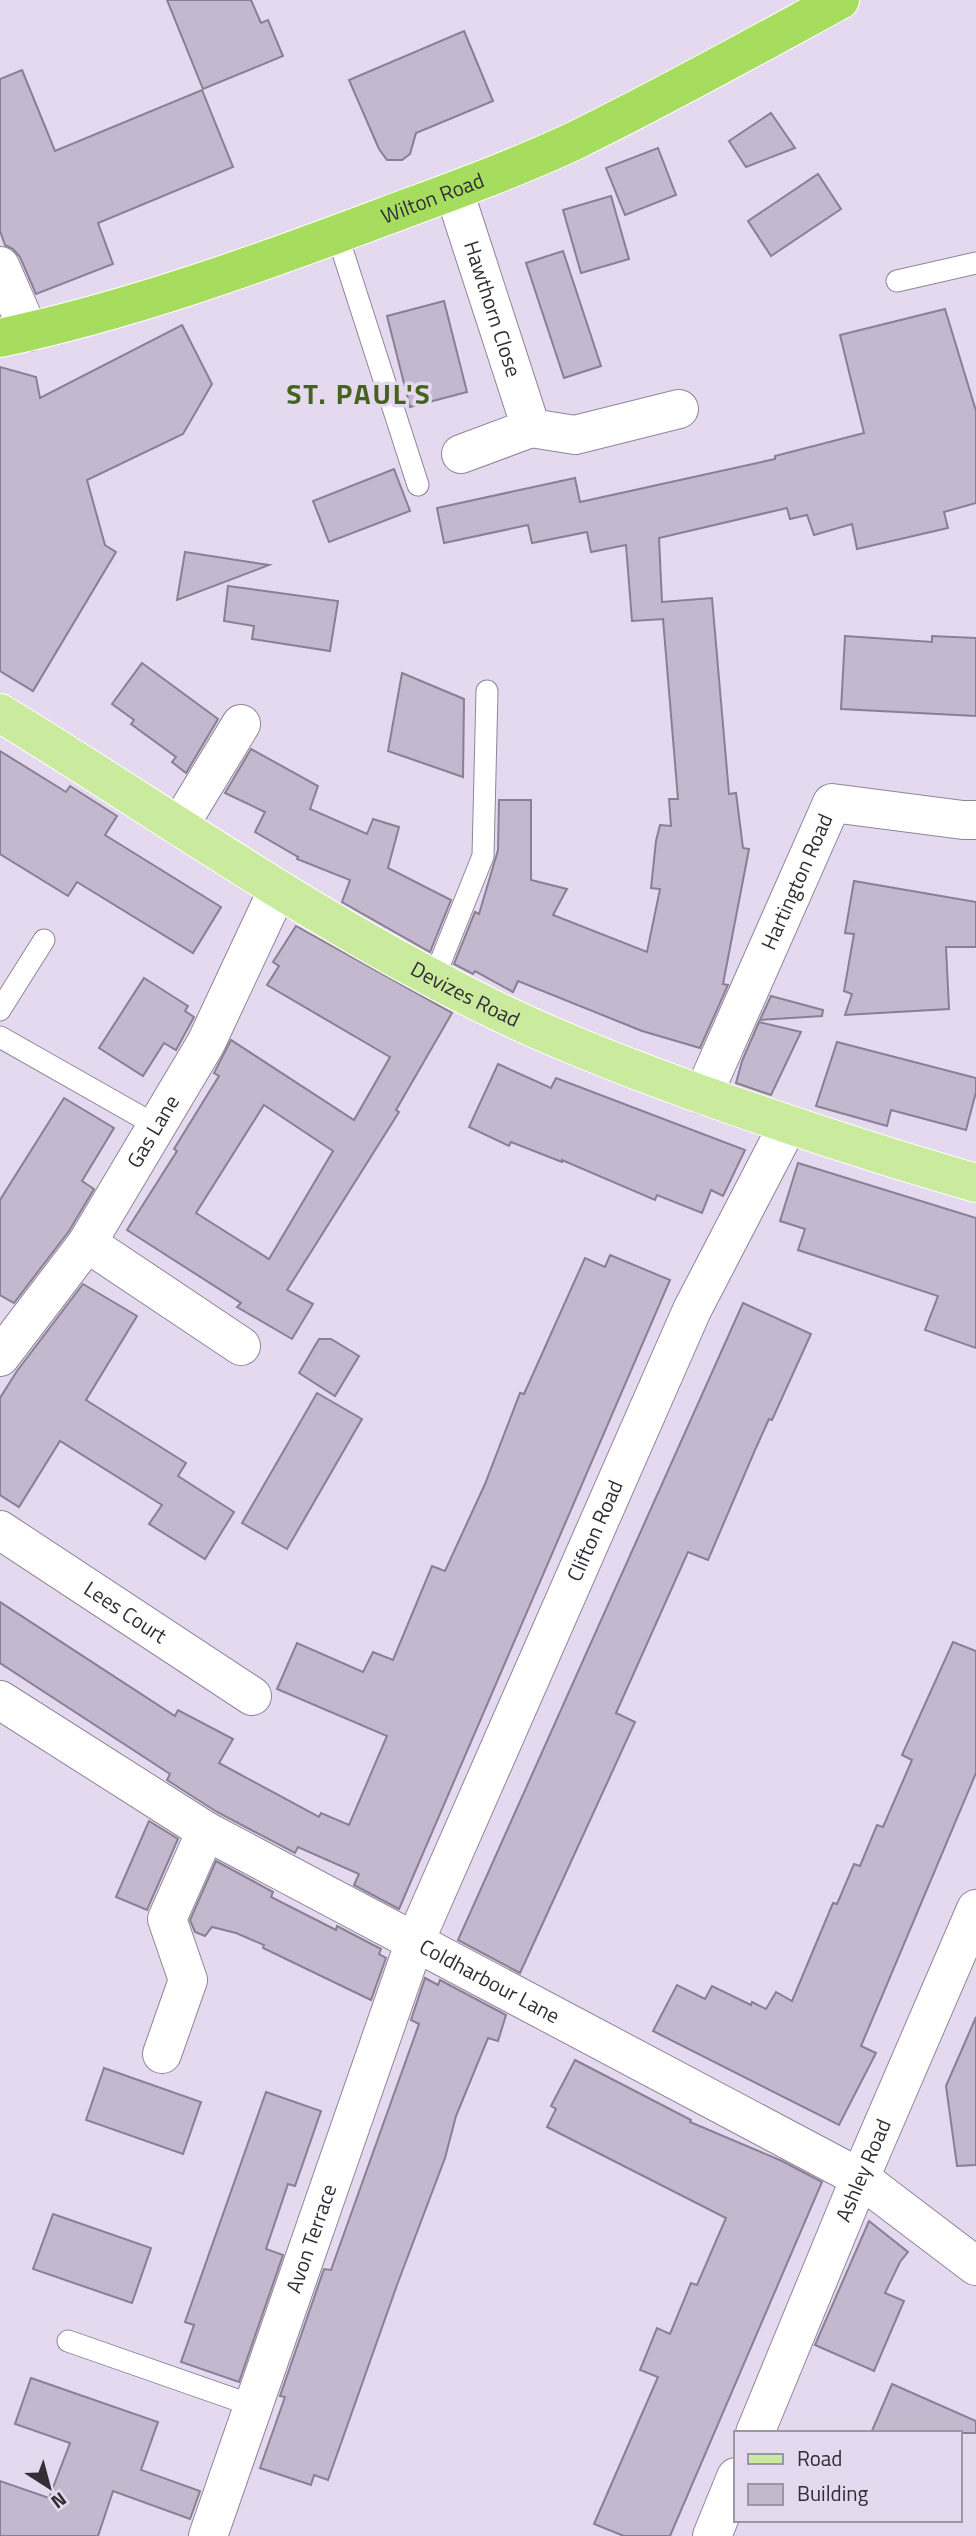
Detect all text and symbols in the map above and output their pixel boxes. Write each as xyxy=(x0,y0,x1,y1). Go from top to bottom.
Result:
street label: Wilton Road xyxy=(376,164,488,231)
street label: Hawthorn Close xyxy=(456,236,530,381)
district label: ST. PAUL'S xyxy=(286,372,432,415)
street label: Hartington Road xyxy=(752,808,840,955)
street label: Devizes Road xyxy=(405,952,525,1035)
street label: Gas Lane xyxy=(118,1088,187,1174)
street label: Clifton Road xyxy=(558,1475,630,1586)
street label: Lees Court xyxy=(78,1573,174,1651)
street label: Coldharbour Lane xyxy=(414,1930,566,2031)
street label: Ashley Road xyxy=(827,2114,899,2227)
street label: Avon Terrace xyxy=(277,2179,344,2297)
legend xyxy=(734,2431,962,2522)
text: Road xyxy=(797,2442,842,2474)
north arrow xyxy=(14,2452,84,2522)
text: Building xyxy=(797,2477,869,2509)
text: N xyxy=(45,2486,73,2517)

